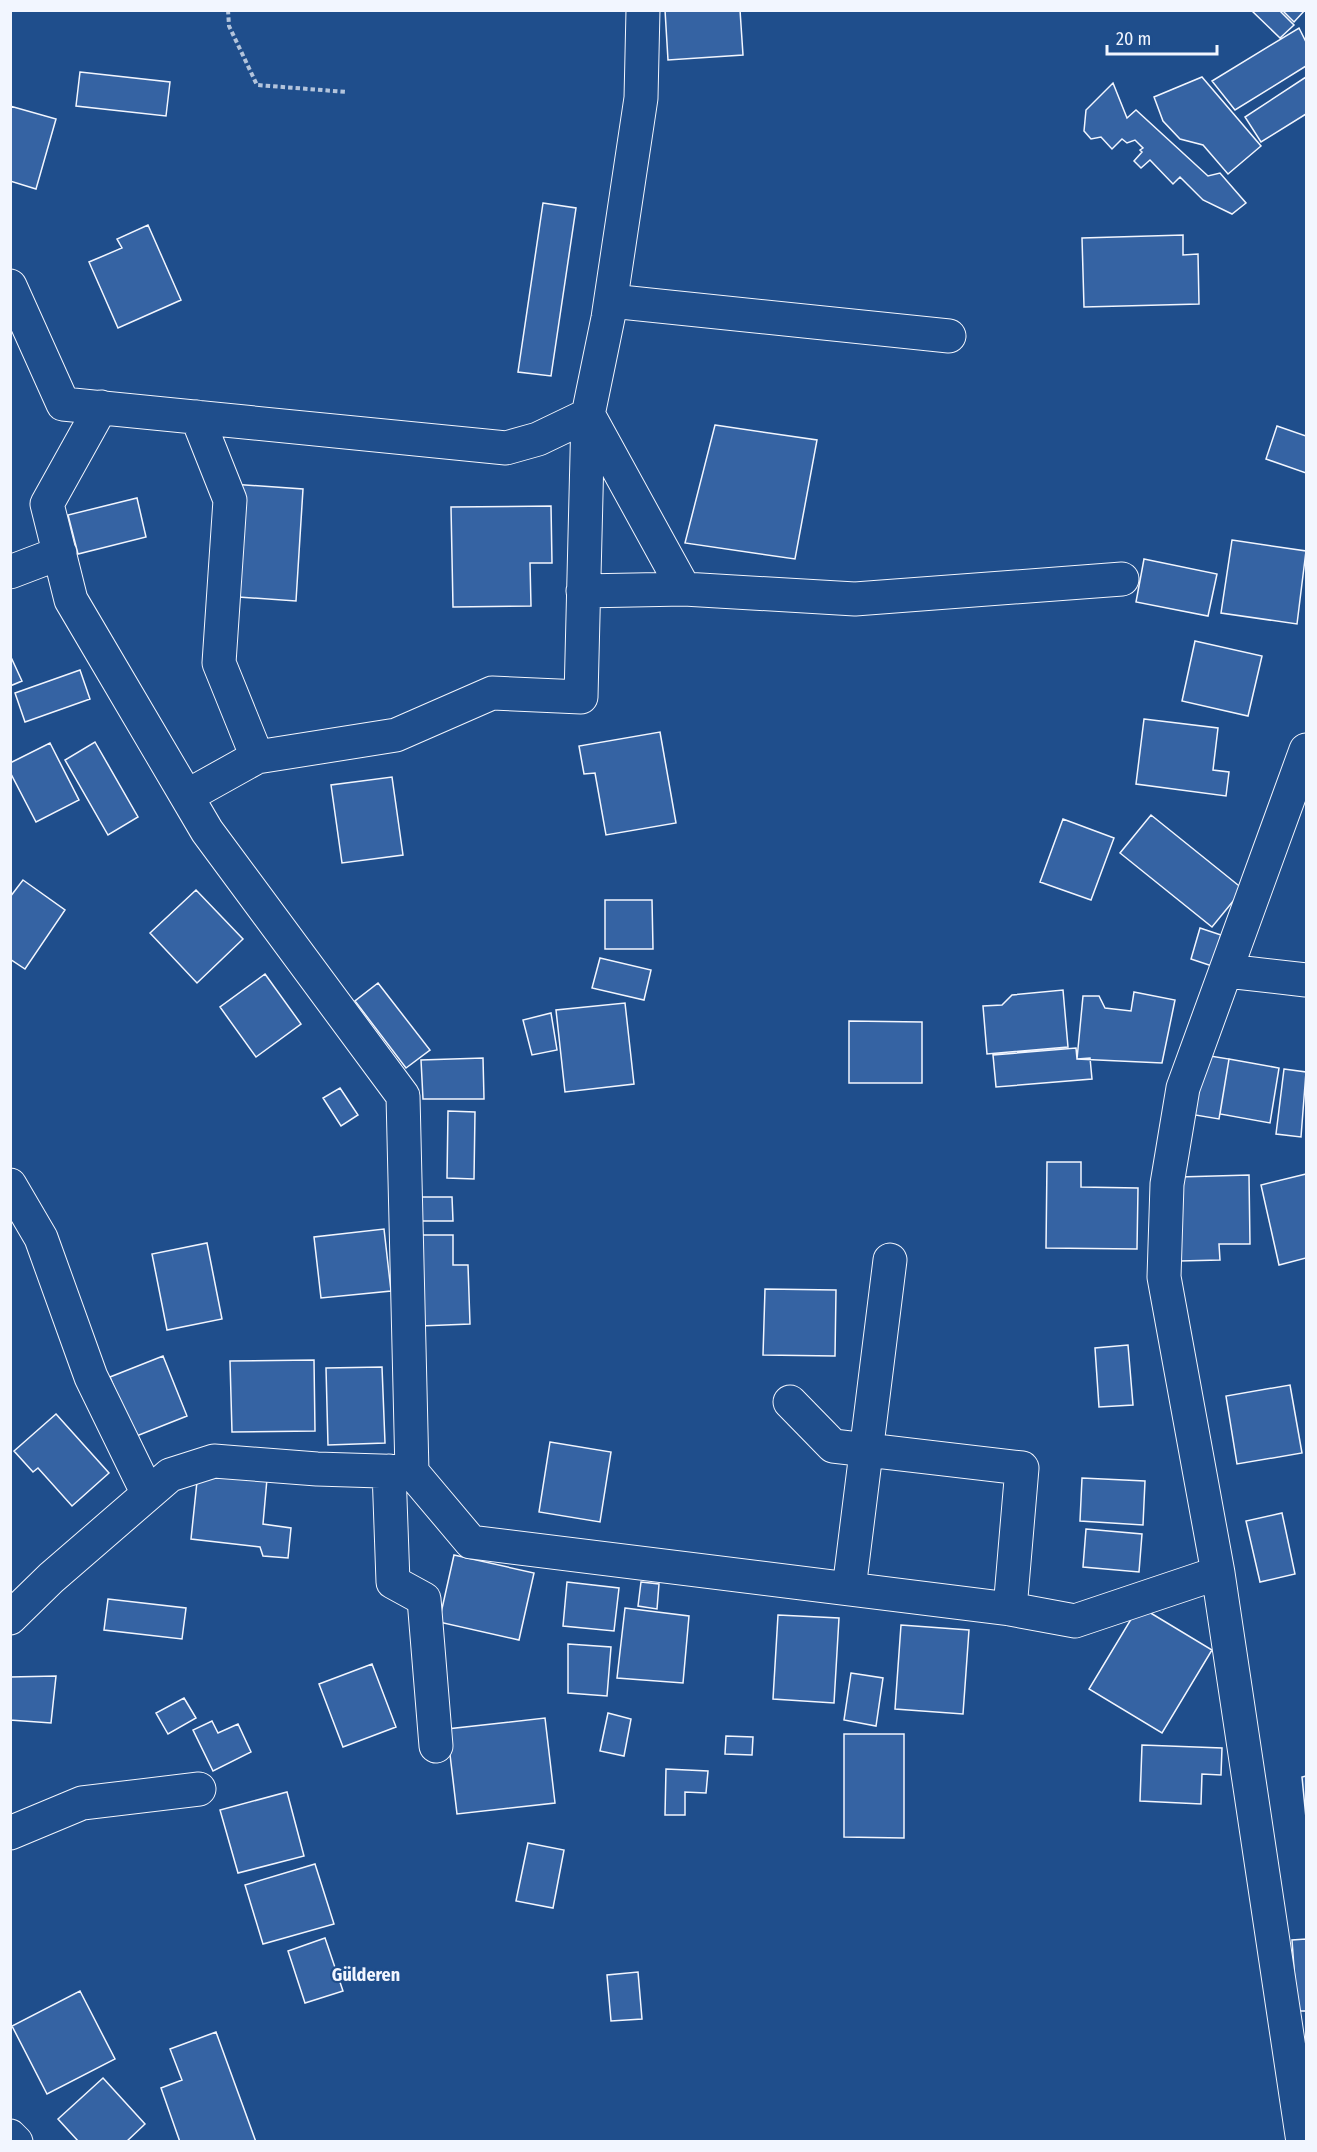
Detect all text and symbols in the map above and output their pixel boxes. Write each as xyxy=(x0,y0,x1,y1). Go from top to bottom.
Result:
scale bar xyxy=(1107,18,1216,56)
text: 20 m xyxy=(1116,28,1151,50)
district label: Gülderen xyxy=(332,1964,400,1986)

